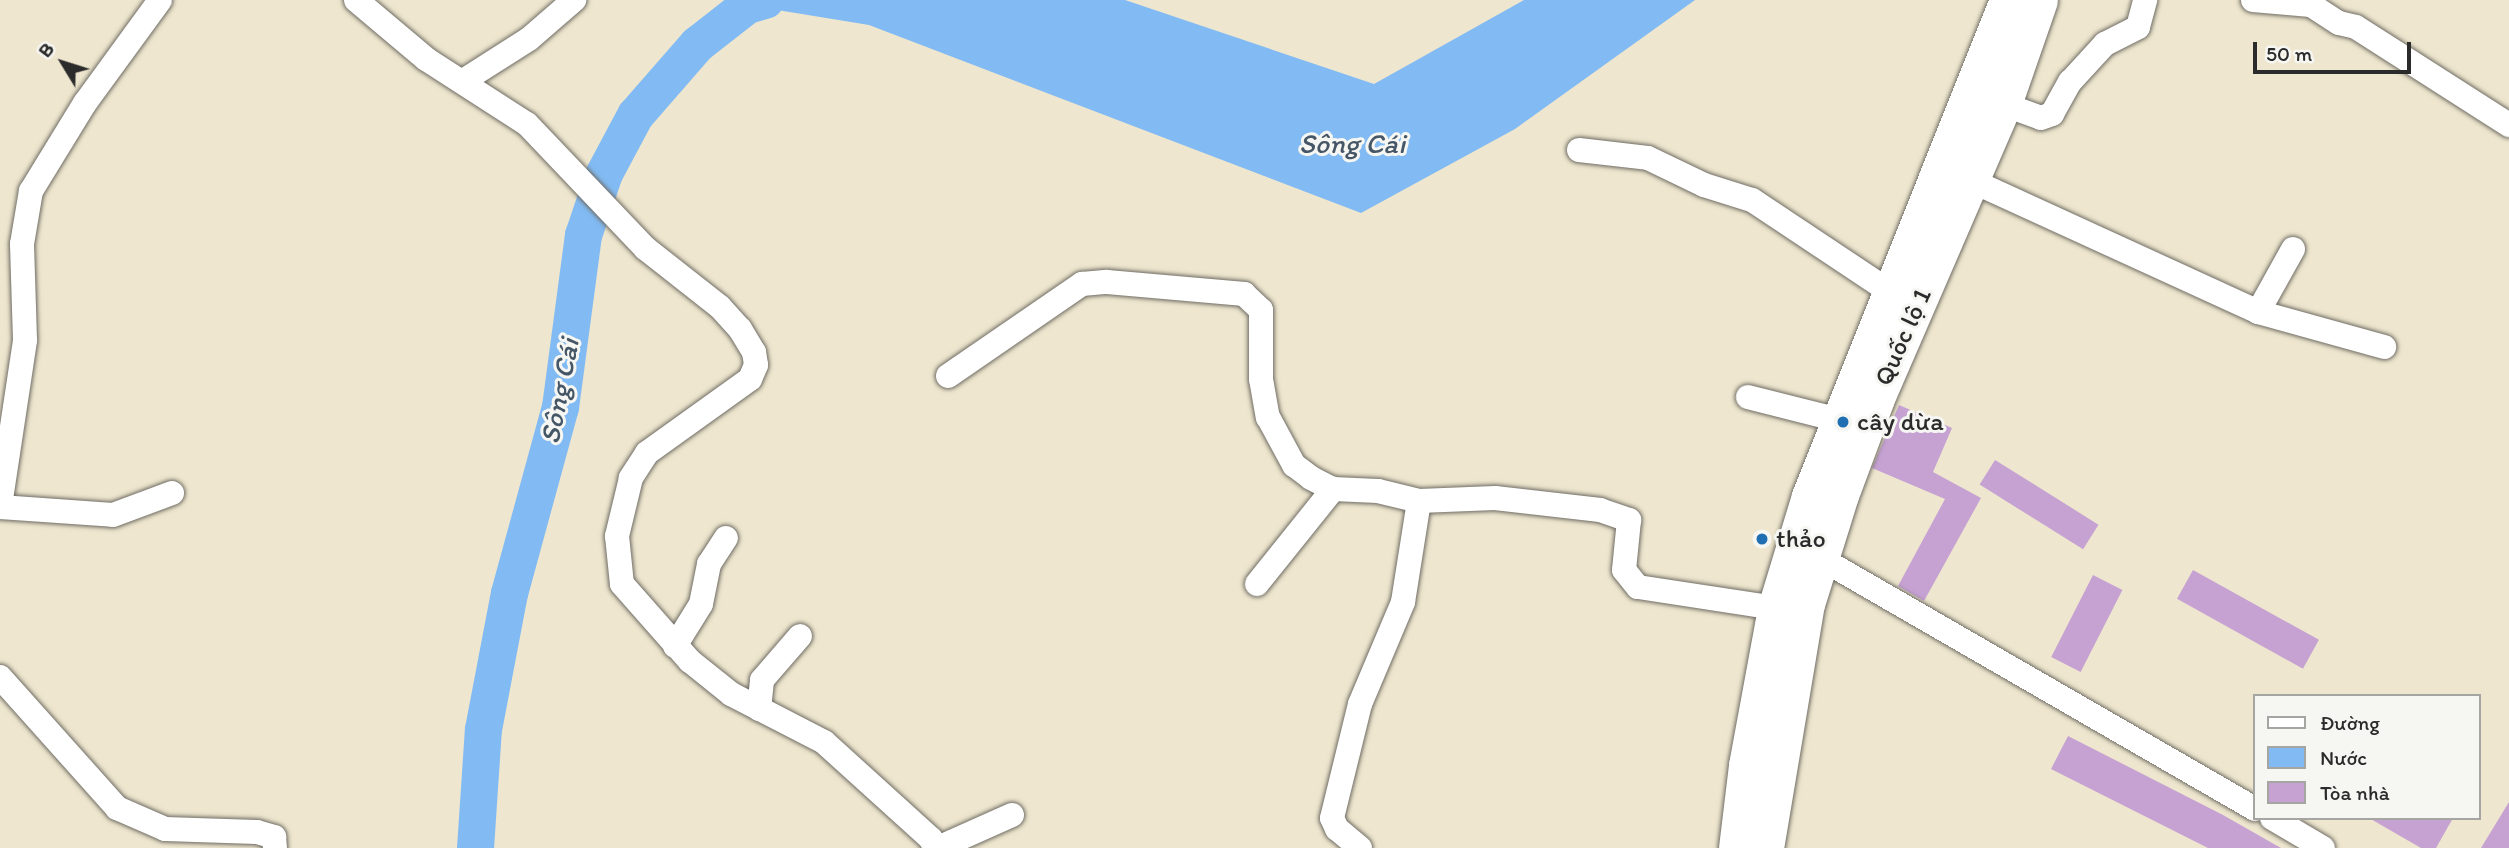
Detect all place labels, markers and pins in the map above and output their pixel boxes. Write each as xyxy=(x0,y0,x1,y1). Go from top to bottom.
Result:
place label: cây dừa xyxy=(1857,406,1944,438)
marker: cây dừa xyxy=(1835,414,1851,430)
place label: thảo xyxy=(1776,523,1826,555)
marker: thảo xyxy=(1754,531,1770,547)

